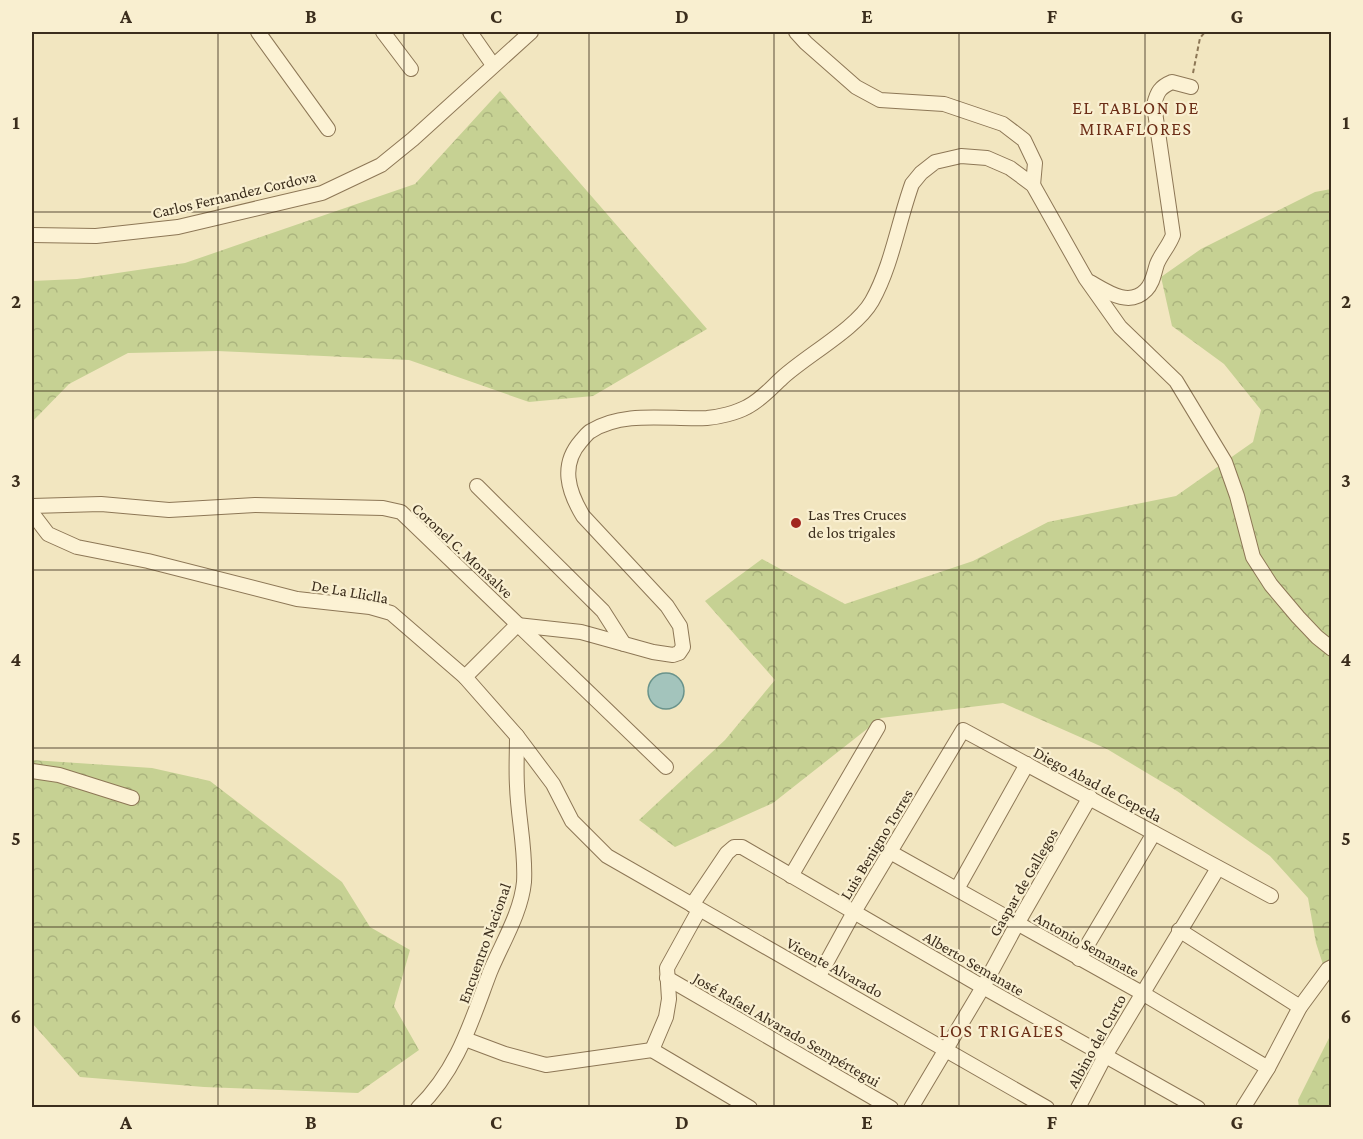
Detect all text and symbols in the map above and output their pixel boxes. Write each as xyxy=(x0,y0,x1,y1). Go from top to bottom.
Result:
text: A xyxy=(119,5,133,27)
text: B xyxy=(305,5,317,27)
text: C xyxy=(490,5,502,27)
text: D xyxy=(675,5,689,27)
text: E xyxy=(861,5,873,27)
text: F xyxy=(1047,5,1058,27)
text: G xyxy=(1231,5,1244,27)
district label: EL TABLON DE MIRAFLORES xyxy=(1072,98,1200,139)
text: 1 xyxy=(12,111,20,133)
text: 1 xyxy=(1342,111,1350,133)
street label: Carlos Fernandez Cordova xyxy=(151,167,318,222)
text: 2 xyxy=(11,290,21,312)
text: 2 xyxy=(1341,290,1351,312)
text: 3 xyxy=(11,469,21,491)
text: 3 xyxy=(1341,469,1351,491)
street label: Coronel C. Monsalve xyxy=(409,499,517,601)
place label: Las Tres Cruces de los trigales xyxy=(808,506,907,542)
marker: Las Tres Cruces de los trigales xyxy=(789,516,803,530)
street label: De La Lliclla xyxy=(310,576,390,607)
text: 4 xyxy=(11,648,22,670)
text: 4 xyxy=(1341,648,1352,670)
street label: Diego Abad de Cepeda xyxy=(1030,743,1165,827)
street label: Luis Benigno Torres xyxy=(837,786,917,903)
street label: Gaspar de Gallegos xyxy=(986,825,1062,940)
text: 5 xyxy=(11,827,21,849)
text: 5 xyxy=(1341,827,1351,849)
street label: Encuentro Nacional xyxy=(455,881,514,1005)
street label: Antonio Semanate xyxy=(1031,909,1142,980)
street label: Alberto Semanate xyxy=(920,928,1027,999)
street label: Vicente Alvarado xyxy=(784,934,886,1001)
street label: José Rafael Alvarado Sempértegui xyxy=(688,968,883,1091)
street label: Albino del Curto xyxy=(1064,991,1129,1091)
text: 6 xyxy=(11,1005,21,1027)
text: 6 xyxy=(1341,1005,1351,1027)
district label: LOS TRIGALES xyxy=(940,1021,1064,1041)
text: A xyxy=(119,1111,133,1133)
text: B xyxy=(305,1111,317,1133)
text: C xyxy=(490,1111,502,1133)
text: D xyxy=(675,1111,689,1133)
text: E xyxy=(861,1111,873,1133)
text: F xyxy=(1047,1111,1058,1133)
text: G xyxy=(1231,1111,1244,1133)

